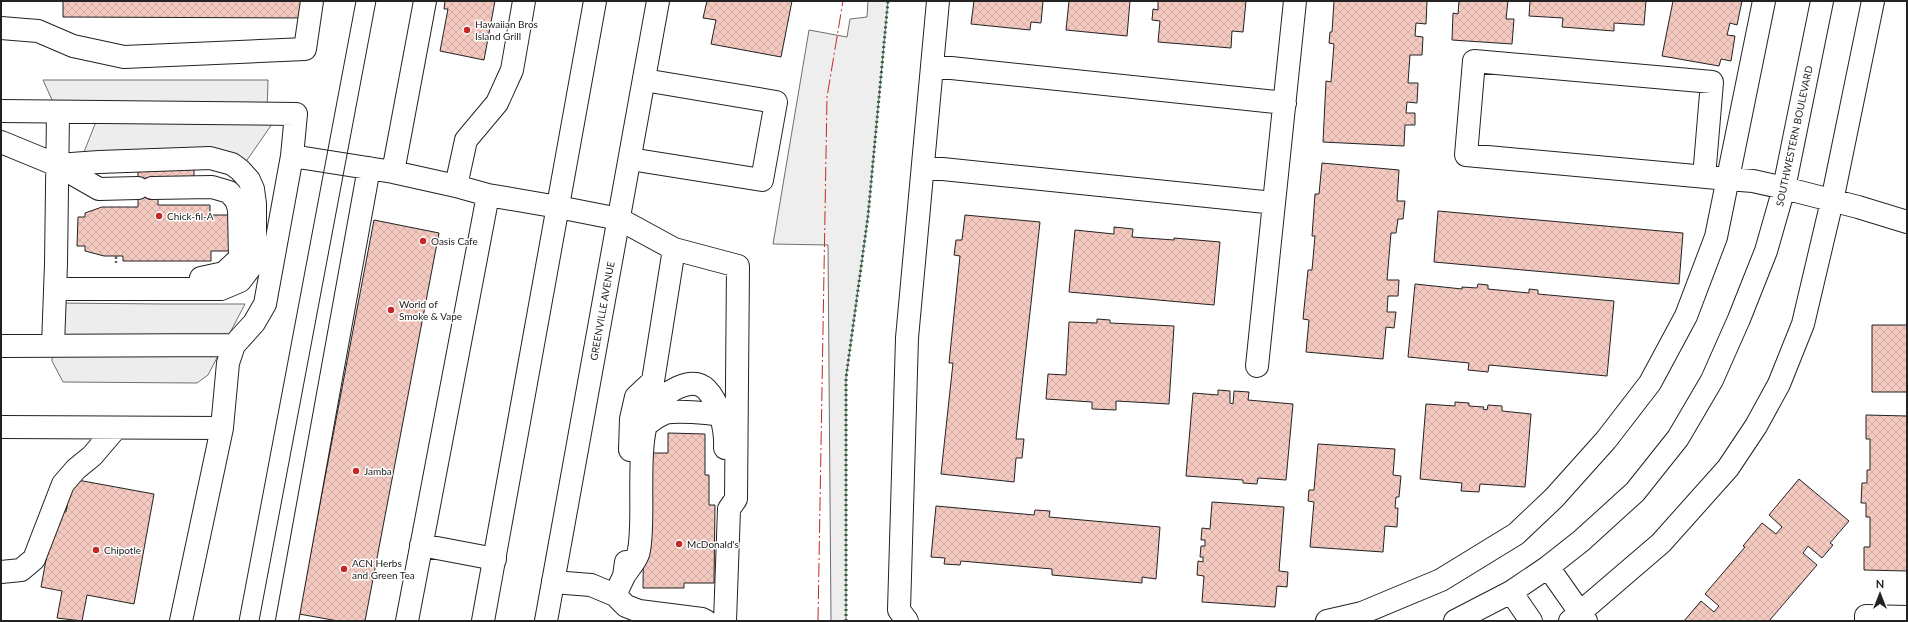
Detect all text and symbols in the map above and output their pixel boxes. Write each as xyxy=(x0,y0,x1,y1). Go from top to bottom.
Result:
place label: Hawaiian Bros Island Grill xyxy=(475,18,538,42)
marker: Hawaiian Bros Island Grill xyxy=(462,25,472,35)
street label: SOUTHWESTERN BOULEVARD xyxy=(1773,64,1815,207)
place label: Chick-fil-A xyxy=(167,210,214,222)
marker: Chick-fil-A xyxy=(154,211,164,221)
place label: Oasis Cafe xyxy=(431,235,478,247)
marker: Oasis Cafe xyxy=(418,236,428,246)
street label: GREENVILLE AVENUE xyxy=(587,260,617,361)
place label: World of Smoke & Vape xyxy=(399,298,462,322)
marker: World of Smoke & Vape xyxy=(386,305,396,315)
place label: Jamba xyxy=(364,465,392,477)
marker: Jamba xyxy=(351,466,361,476)
place label: McDonald's xyxy=(687,538,739,550)
marker: McDonald's xyxy=(674,539,684,549)
place label: Chipotle xyxy=(104,544,141,556)
marker: Chipotle xyxy=(91,545,101,555)
place label: ACN Herbs and Green Tea xyxy=(352,557,415,581)
marker: ACN Herbs and Green Tea xyxy=(339,564,349,574)
north arrow xyxy=(1860,574,1900,614)
text: N xyxy=(1876,577,1884,590)

